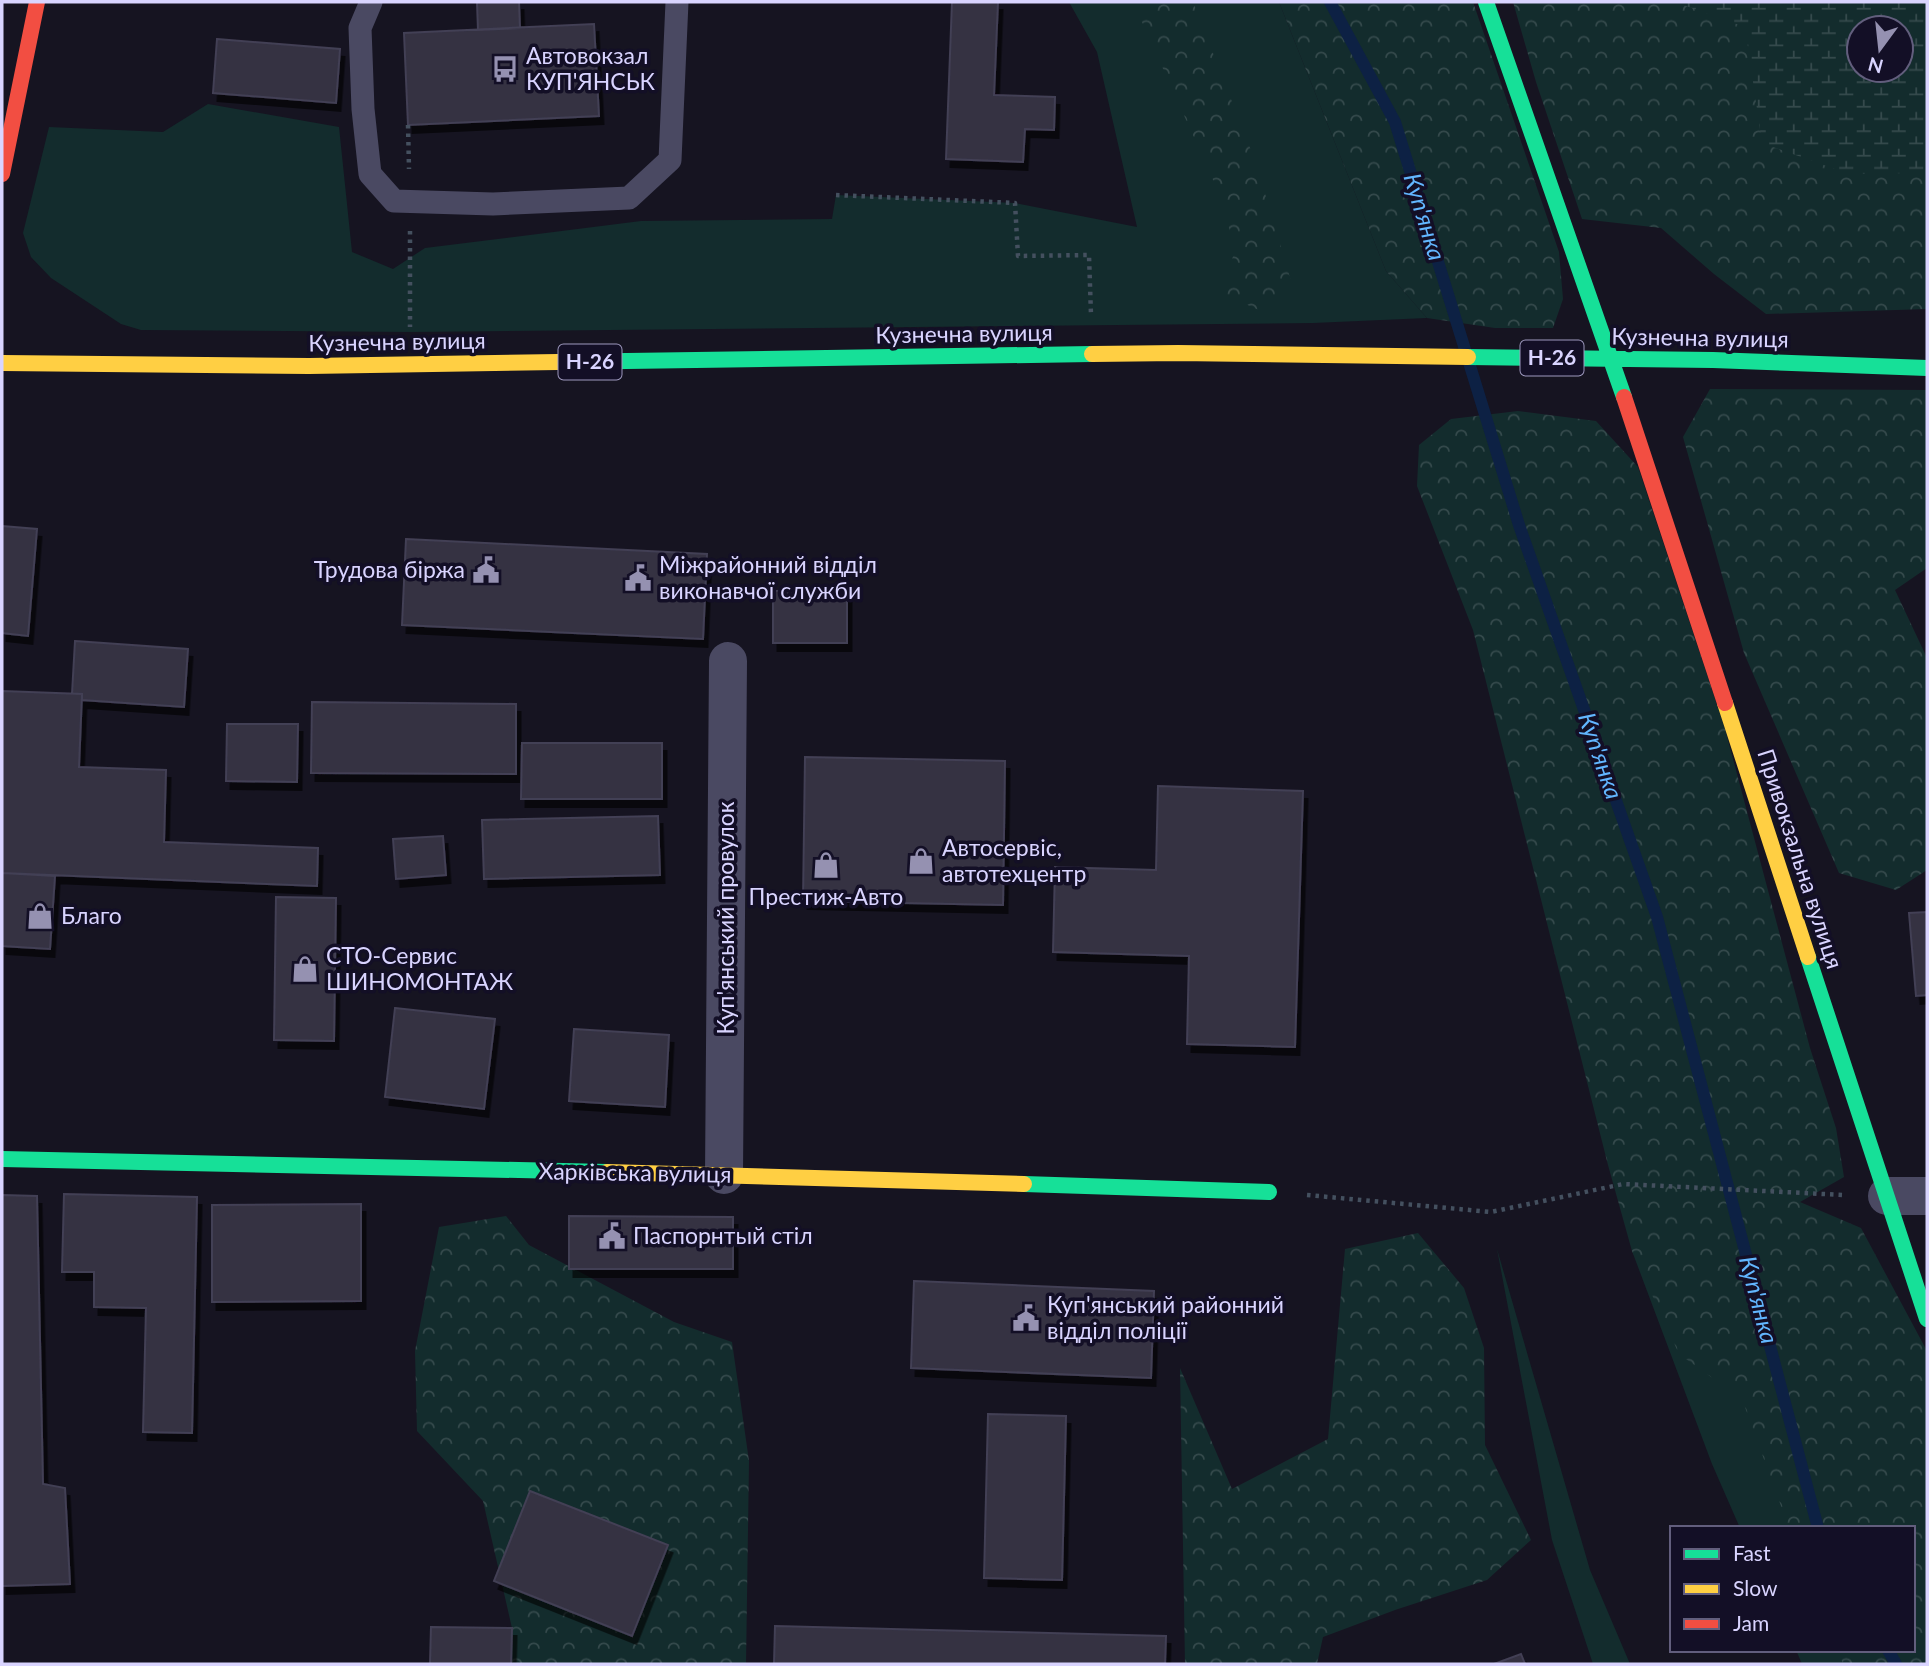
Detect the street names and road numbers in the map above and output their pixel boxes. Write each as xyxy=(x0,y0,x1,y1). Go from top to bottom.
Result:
street label: Кузнечна вулиця xyxy=(875,317,1053,349)
street label: Кузнечна вулиця xyxy=(1611,321,1789,353)
street label: Кузнечна вулиця xyxy=(308,325,486,357)
road number: Н-26 xyxy=(1520,340,1584,376)
road number: Н-26 xyxy=(558,344,622,380)
street label: Привокзальна вулиця xyxy=(1752,745,1850,972)
street label: Куп'янський провулок xyxy=(711,801,739,1035)
street label: Харківська вулиця xyxy=(538,1156,732,1188)

